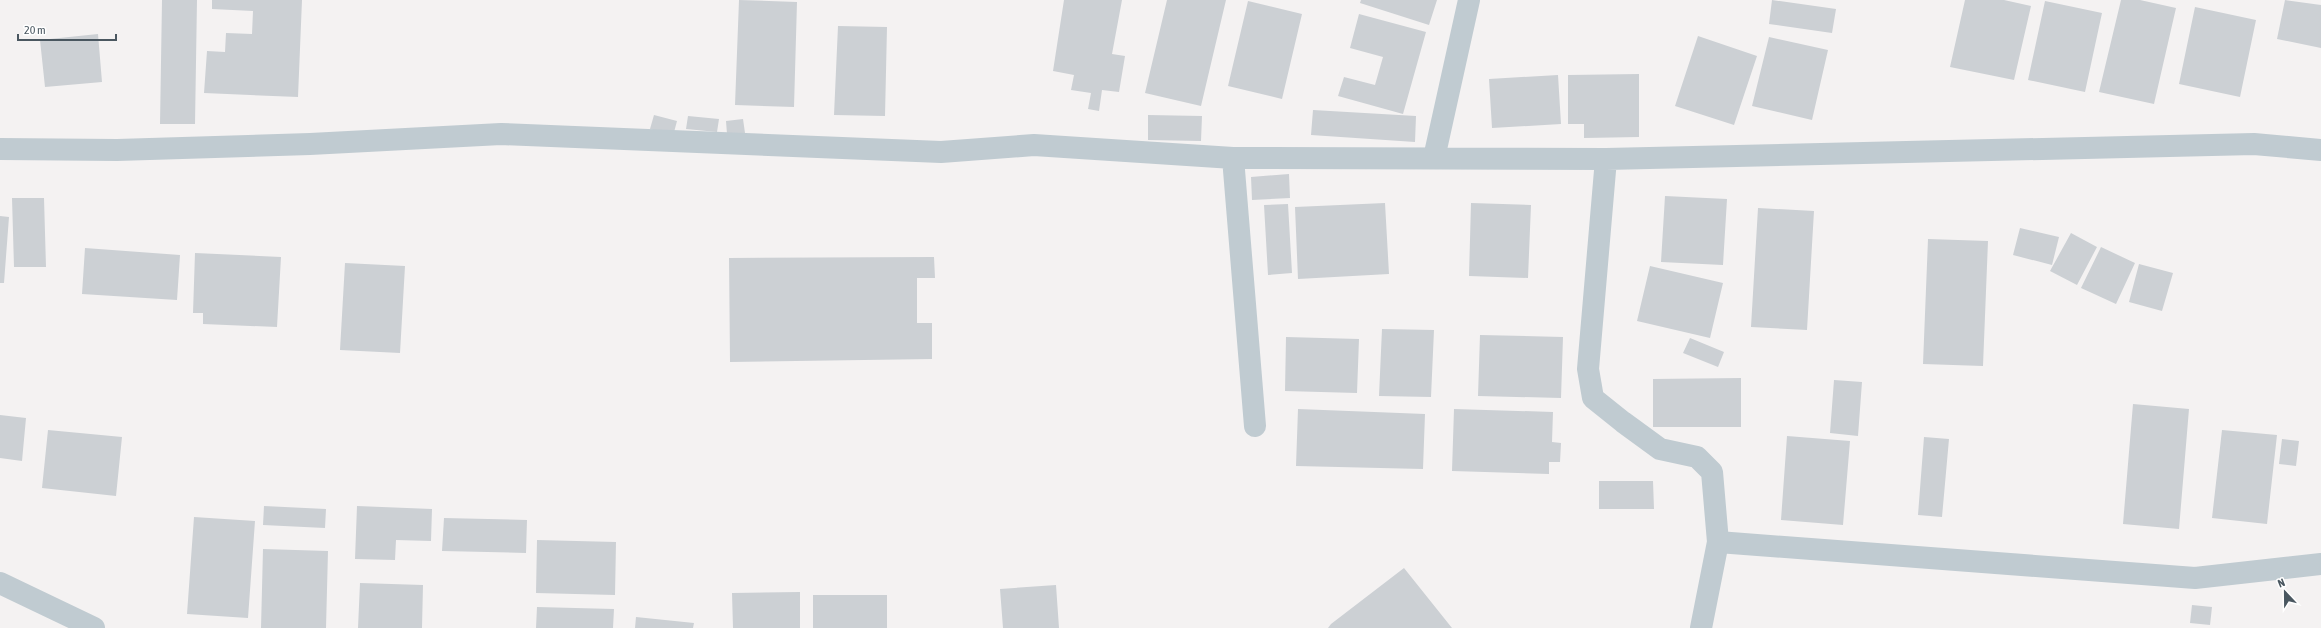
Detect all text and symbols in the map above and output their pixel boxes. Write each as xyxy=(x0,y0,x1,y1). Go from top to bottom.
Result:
scale bar xyxy=(18,16,116,42)
text: 20 m xyxy=(24,23,46,37)
north arrow xyxy=(2265,572,2305,612)
text: N xyxy=(2276,576,2287,590)

